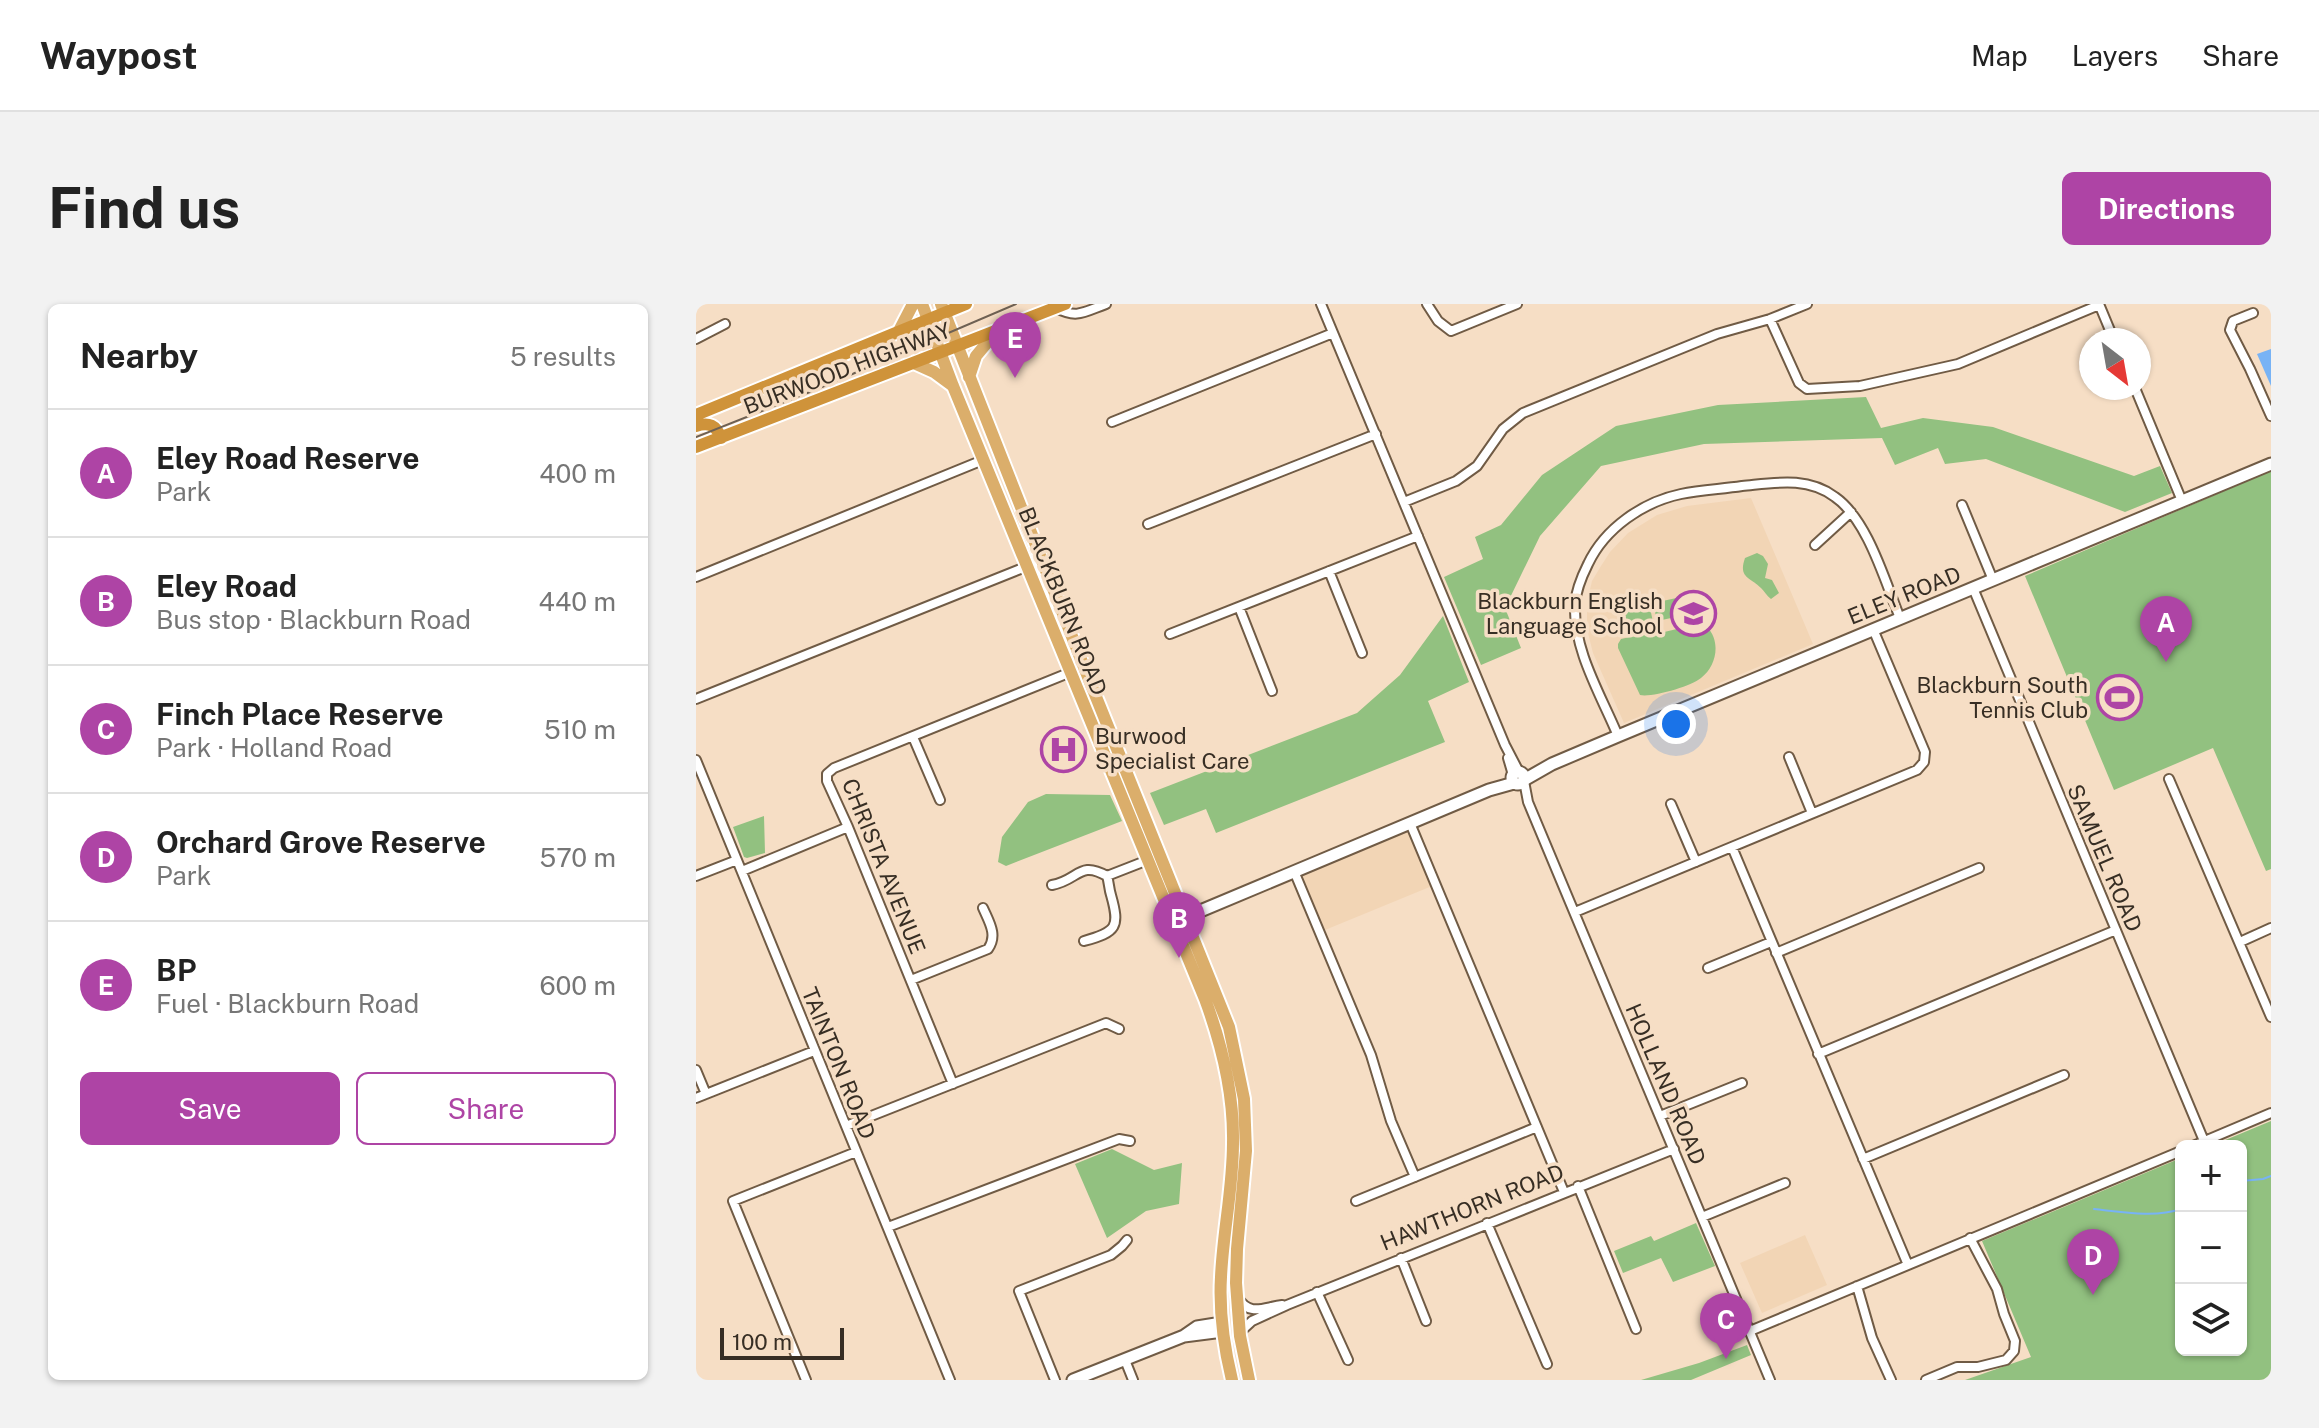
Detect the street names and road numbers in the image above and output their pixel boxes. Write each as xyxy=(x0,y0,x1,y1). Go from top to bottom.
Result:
street label: BURWOOD HIGHWAY xyxy=(740,316,955,420)
street label: BLACKBURN ROAD xyxy=(1013,503,1113,699)
street label: ELEY ROAD xyxy=(1844,560,1964,630)
street label: CHRISTA AVENUE xyxy=(837,775,931,957)
street label: SAMUEL ROAD xyxy=(2062,780,2148,936)
street label: TAINTON ROAD xyxy=(797,983,881,1143)
street label: HOLLAND ROAD xyxy=(1620,1000,1712,1168)
street label: HAWTHORN ROAD xyxy=(1376,1158,1568,1256)

